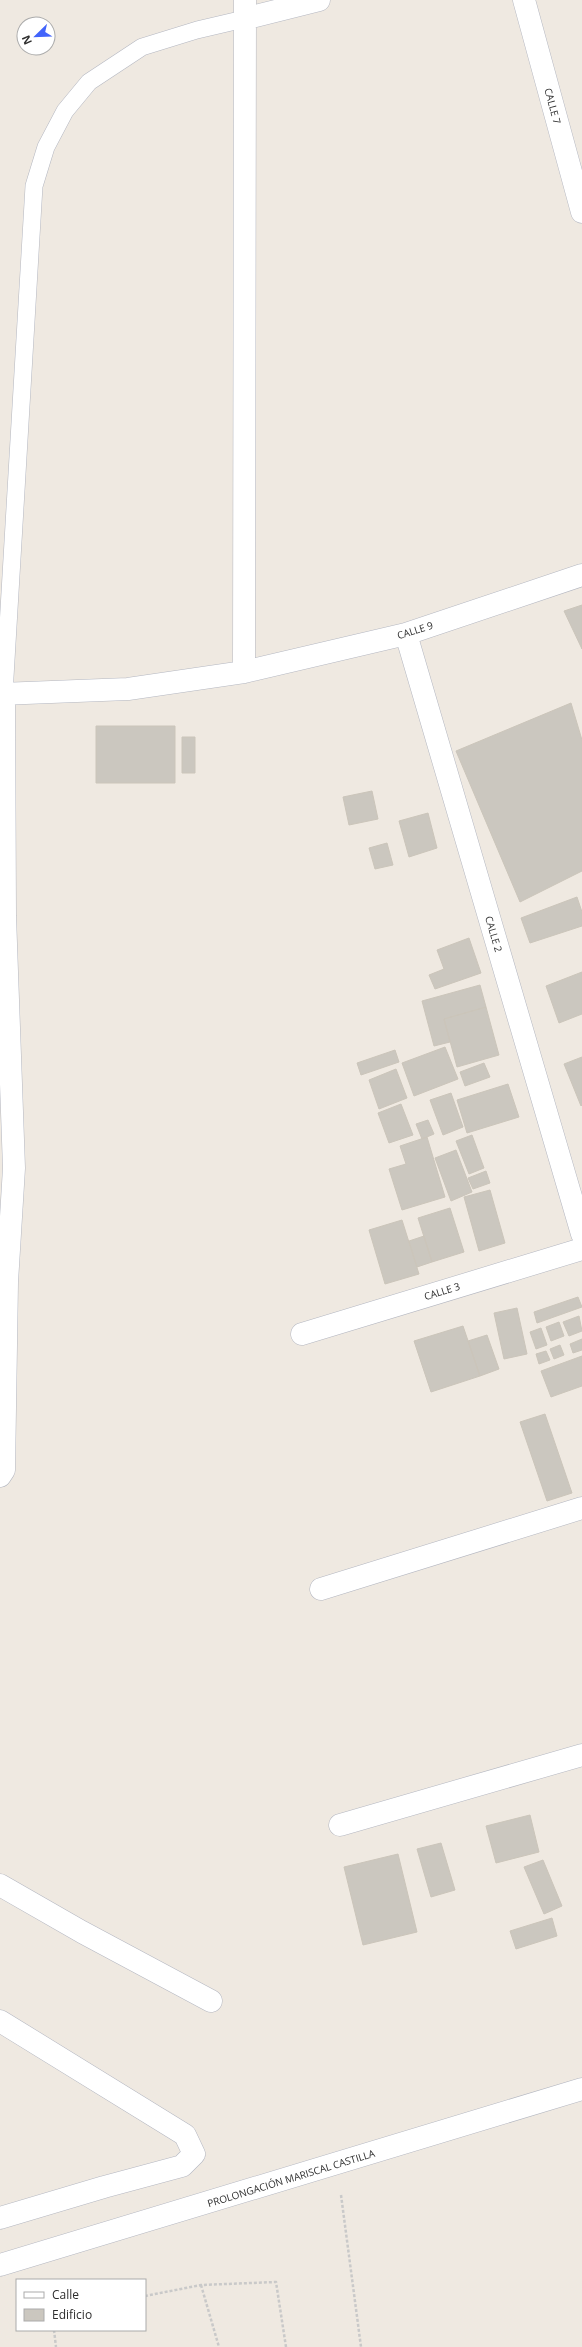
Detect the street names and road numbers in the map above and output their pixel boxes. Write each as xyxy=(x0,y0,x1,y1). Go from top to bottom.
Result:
street label: CALLE 7 xyxy=(541,86,565,126)
street label: CALLE 9 xyxy=(395,618,435,642)
street label: CALLE 2 xyxy=(482,914,506,954)
street label: CALLE 3 xyxy=(422,1279,462,1303)
street label: PROLONGACIÓN MARISCAL CASTILLA xyxy=(206,2146,377,2210)

